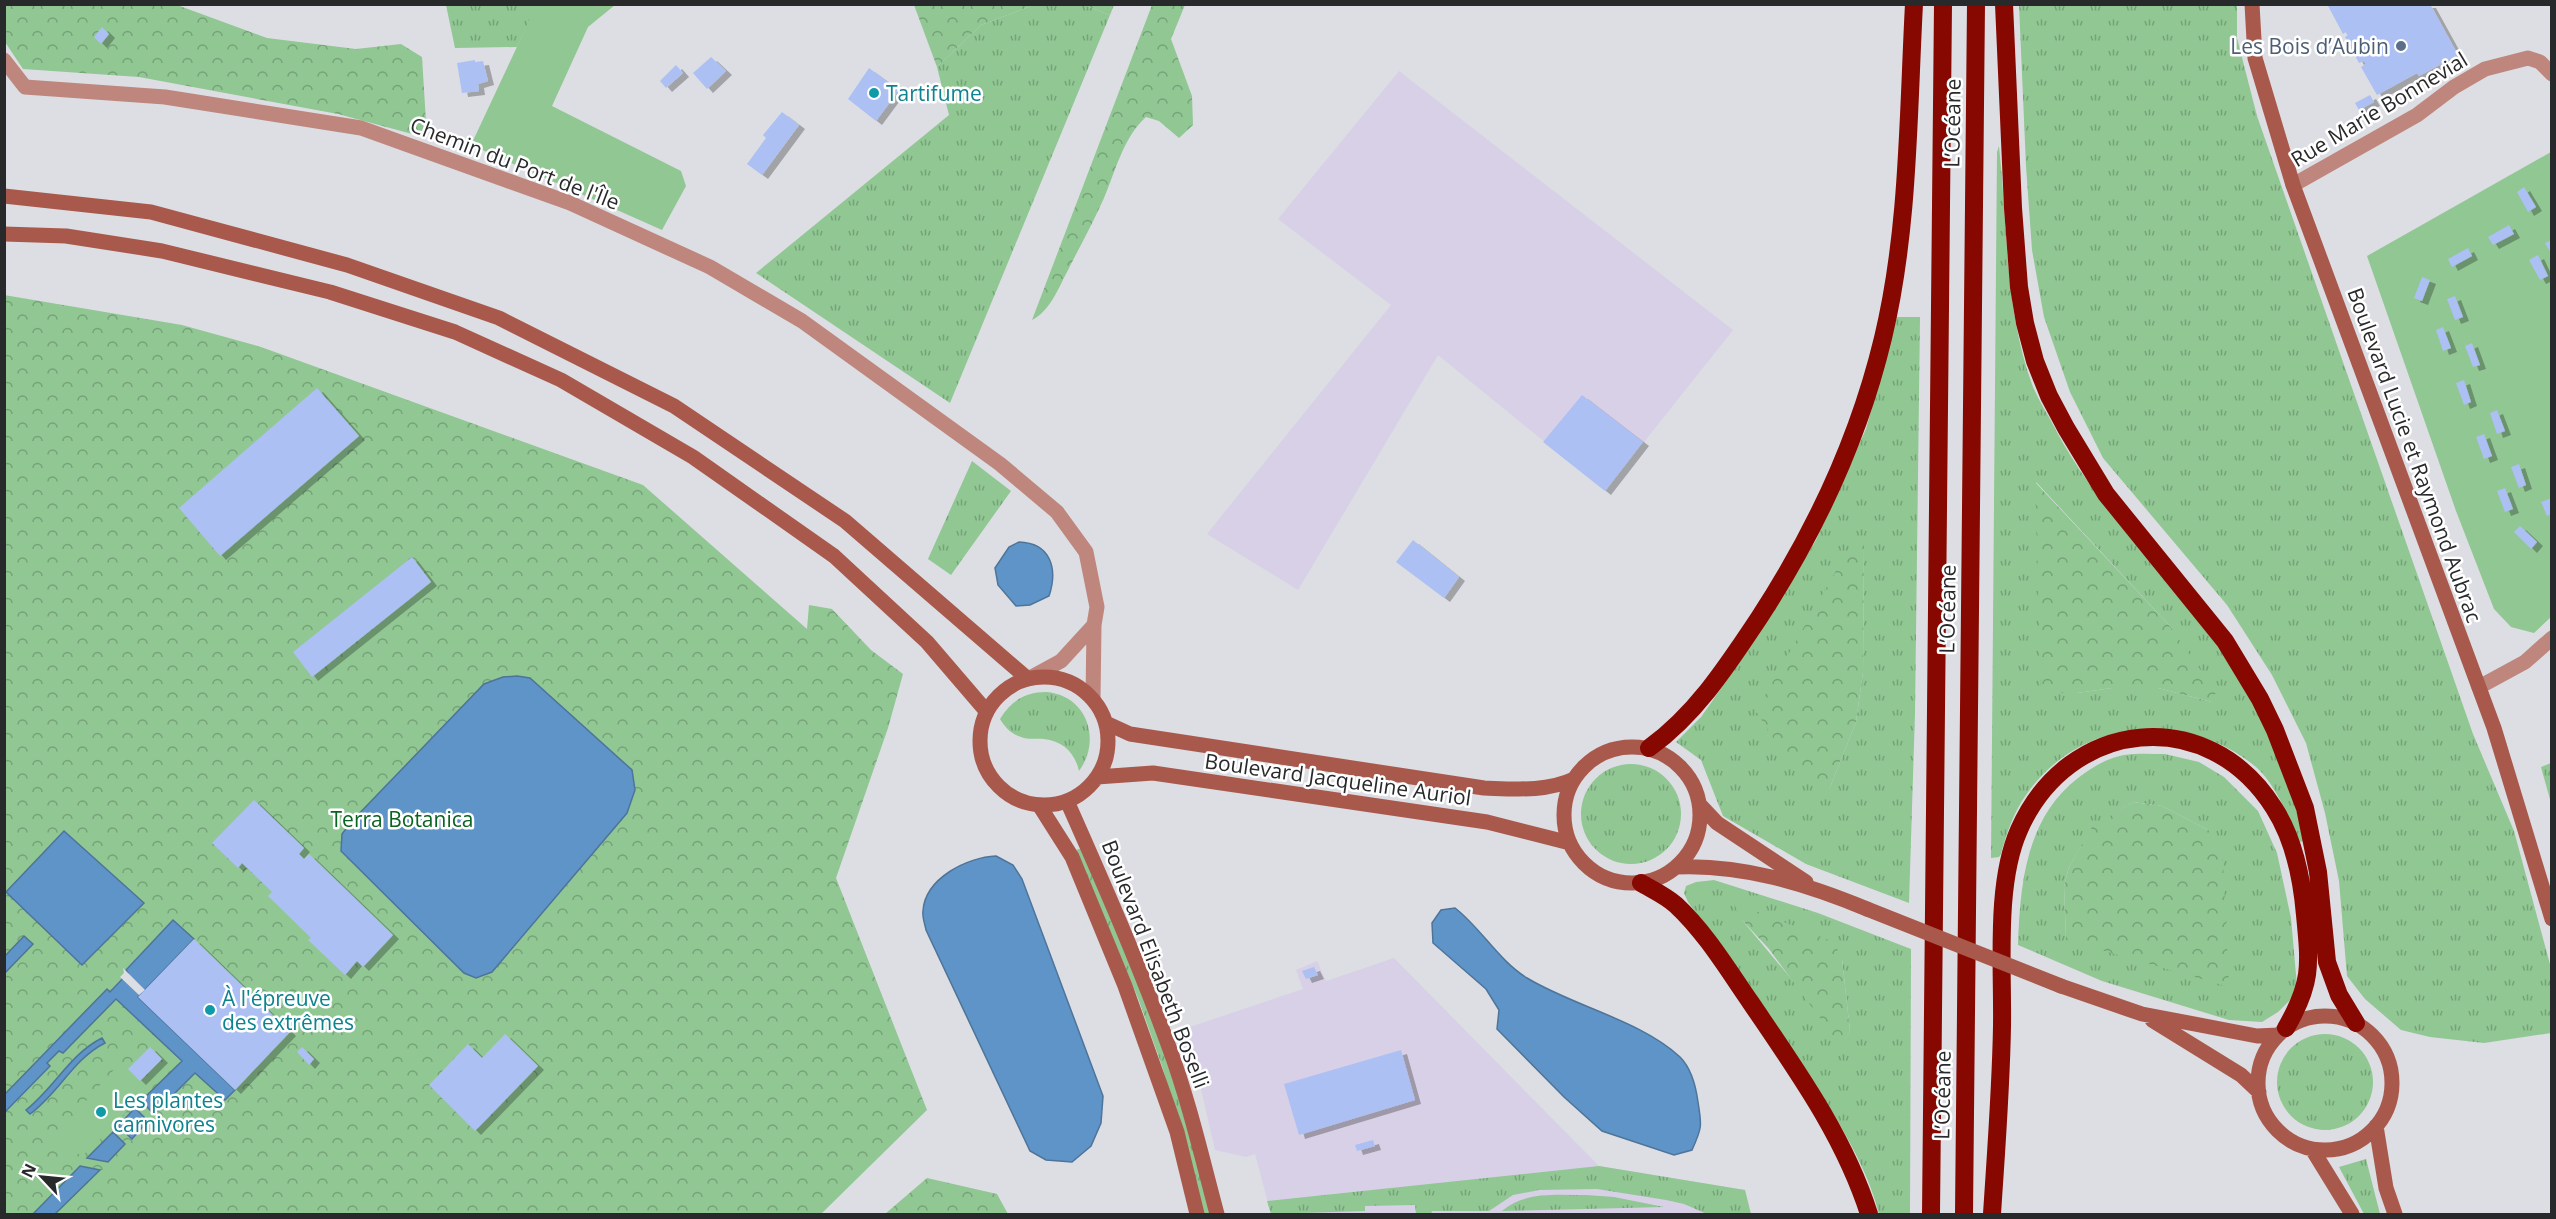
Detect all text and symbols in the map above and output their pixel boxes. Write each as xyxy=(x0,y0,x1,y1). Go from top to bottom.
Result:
place label: Les Bois d’Aubin xyxy=(2230,32,2389,60)
marker: Les Bois d’Aubin xyxy=(2394,39,2408,53)
street label: Rue Marie Bonnevial xyxy=(2286,45,2472,173)
street label: L’Océane xyxy=(1937,78,1967,168)
place label: Tartifume xyxy=(886,79,982,107)
marker: Tartifume xyxy=(867,86,881,100)
street label: Chemin du Port de l'Île xyxy=(406,110,624,216)
street label: Boulevard Lucie et Raymond Aubrac xyxy=(2341,284,2489,626)
street label: L’Océane xyxy=(1932,564,1962,654)
street label: Boulevard Jacqueline Auriol xyxy=(1203,746,1473,812)
park label: Terra Botanica xyxy=(331,805,473,833)
street label: Boulevard Elisabeth Boselli xyxy=(1096,836,1216,1092)
place label: À l'épreuve des extrêmes xyxy=(222,984,354,1036)
marker: À l'épreuve des extrêmes xyxy=(203,1003,217,1017)
street label: L’Océane xyxy=(1927,1050,1957,1140)
place label: Les plantes carnivores xyxy=(113,1086,223,1138)
marker: Les plantes carnivores xyxy=(94,1105,108,1119)
north arrow xyxy=(12,1147,72,1207)
text: N xyxy=(16,1160,41,1181)

